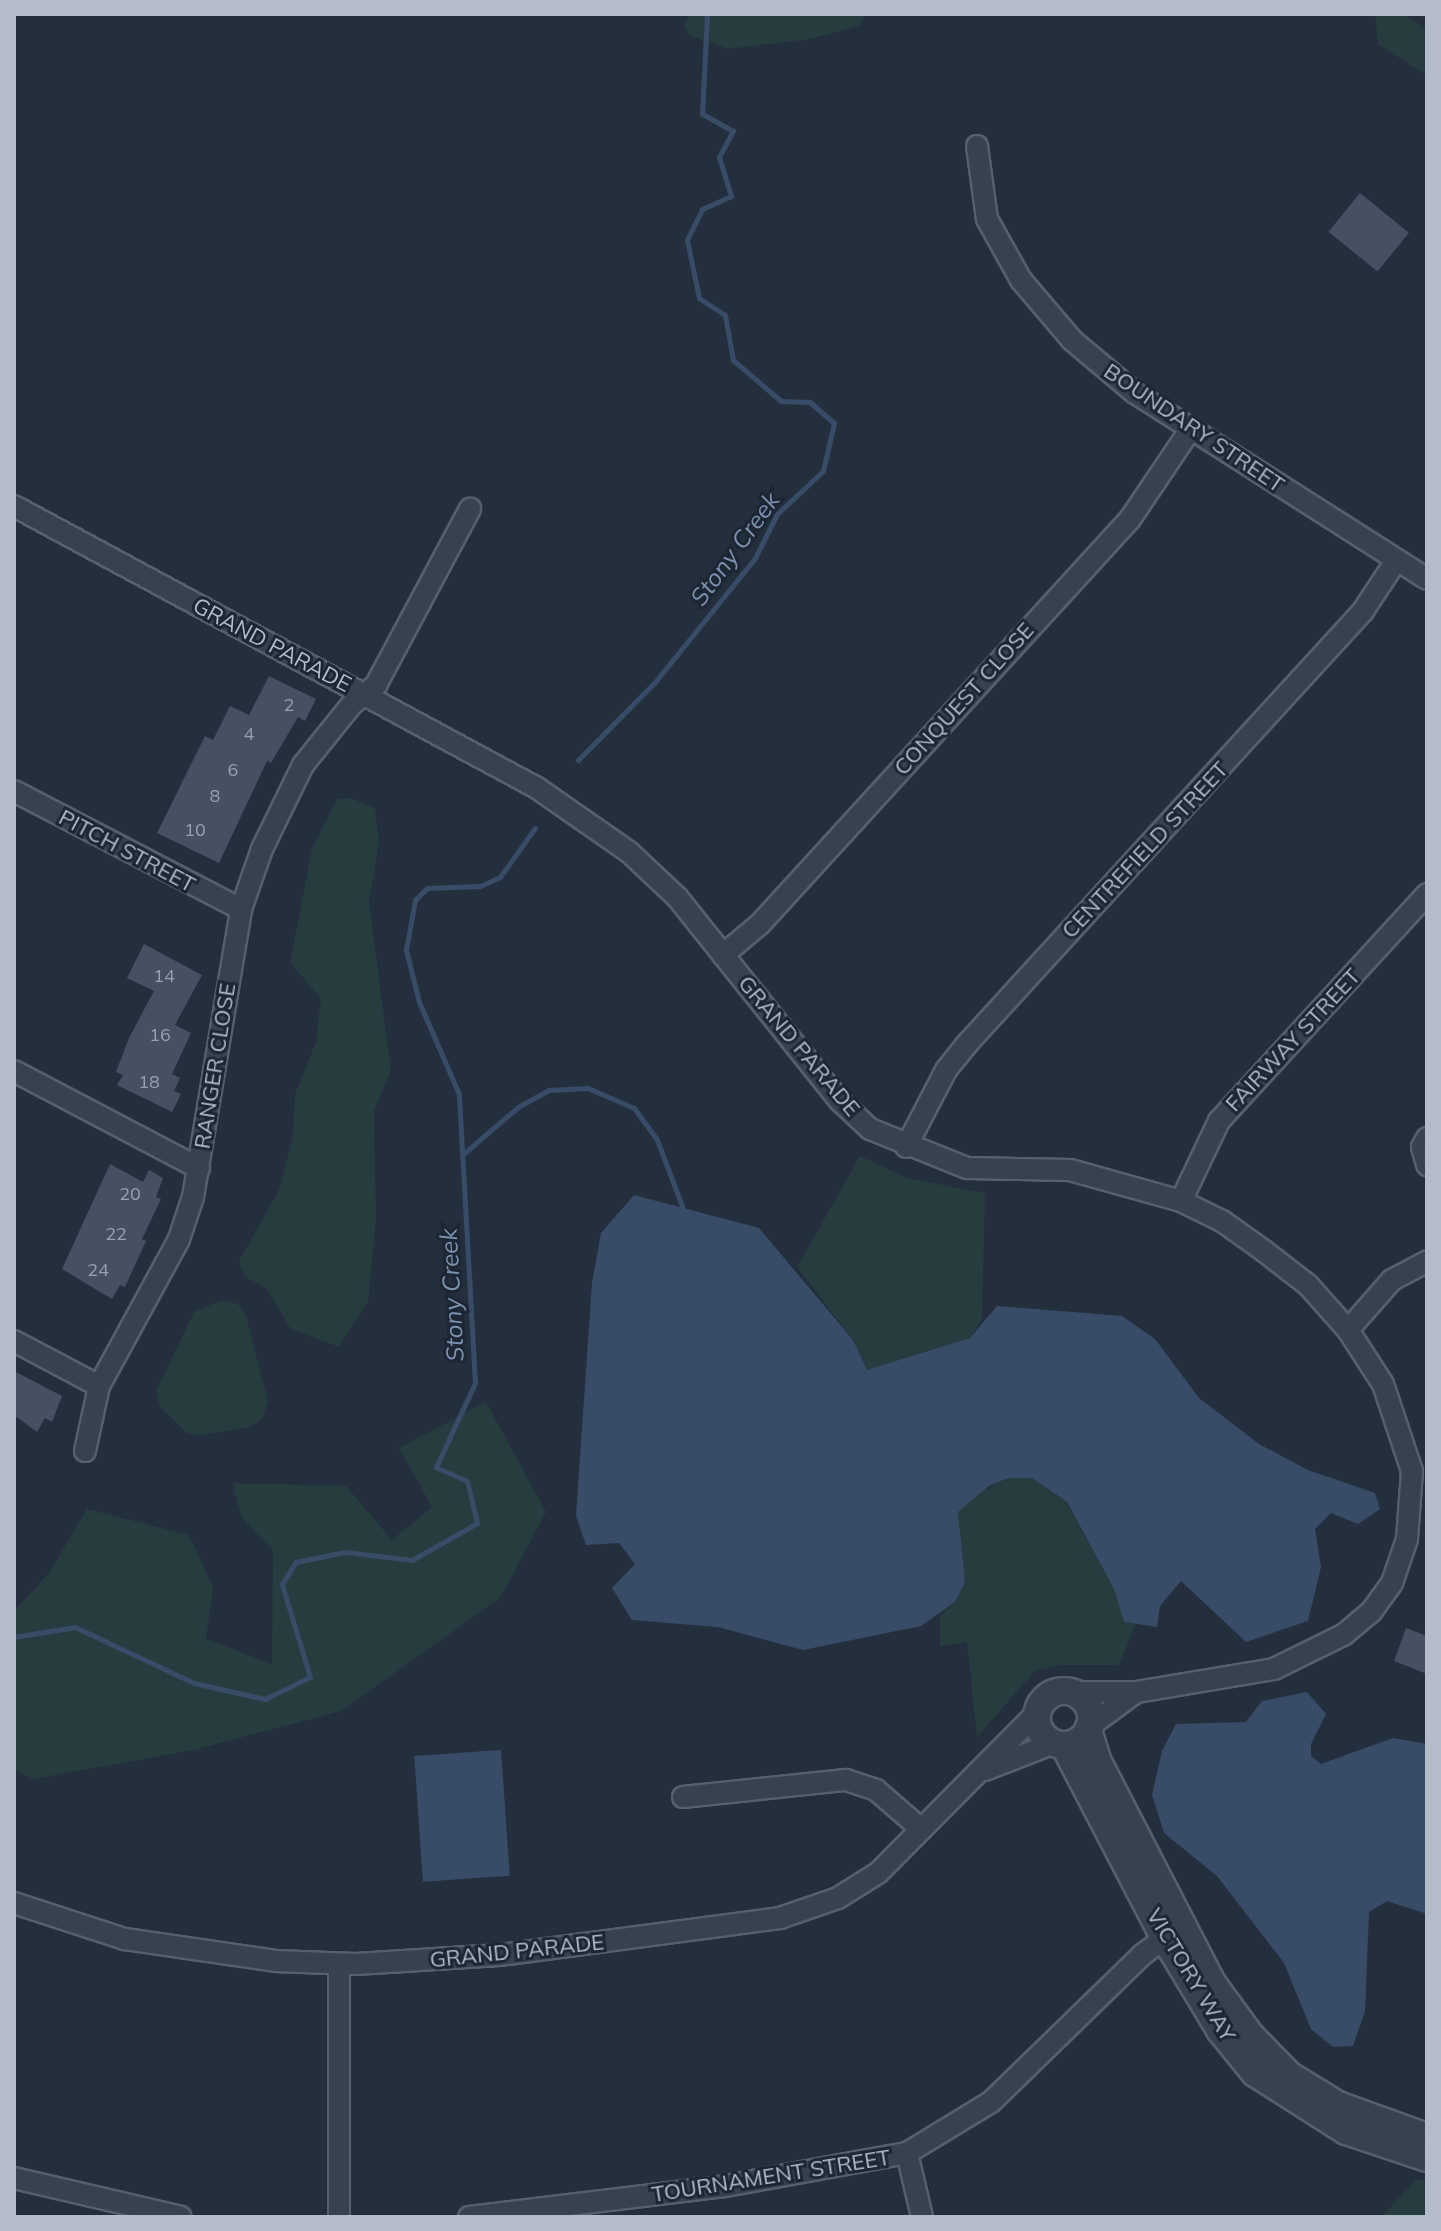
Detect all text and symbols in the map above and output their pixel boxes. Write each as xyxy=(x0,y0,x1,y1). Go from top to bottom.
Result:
street label: BOUNDARY STREET xyxy=(1099,358,1289,498)
water label: Stony Creek xyxy=(684,487,786,611)
street label: GRAND PARADE xyxy=(188,592,356,698)
street label: CONQUEST CLOSE xyxy=(889,617,1039,781)
house number: 2 xyxy=(284,694,294,716)
house number: 4 xyxy=(244,723,254,745)
street label: CENTREFIELD STREET xyxy=(1056,756,1234,944)
house number: 6 xyxy=(228,759,238,781)
house number: 8 xyxy=(210,785,220,807)
street label: PITCH STREET xyxy=(54,804,200,898)
house number: 10 xyxy=(184,819,206,841)
street label: FAIRWAY STREET xyxy=(1220,963,1366,1117)
house number: 14 xyxy=(153,965,175,987)
street label: GRAND PARADE xyxy=(733,970,865,1122)
street label: RANGER CLOSE xyxy=(189,981,241,1151)
house number: 16 xyxy=(149,1024,171,1046)
house number: 18 xyxy=(138,1071,160,1093)
house number: 20 xyxy=(119,1183,141,1205)
house number: 22 xyxy=(105,1223,127,1245)
water label: Stony Creek xyxy=(434,1228,470,1362)
house number: 24 xyxy=(87,1259,109,1281)
street label: VICTORY WAY xyxy=(1141,1904,1241,2046)
street label: GRAND PARADE xyxy=(428,1929,606,1973)
street label: TOURNAMENT STREET xyxy=(650,2144,892,2208)

